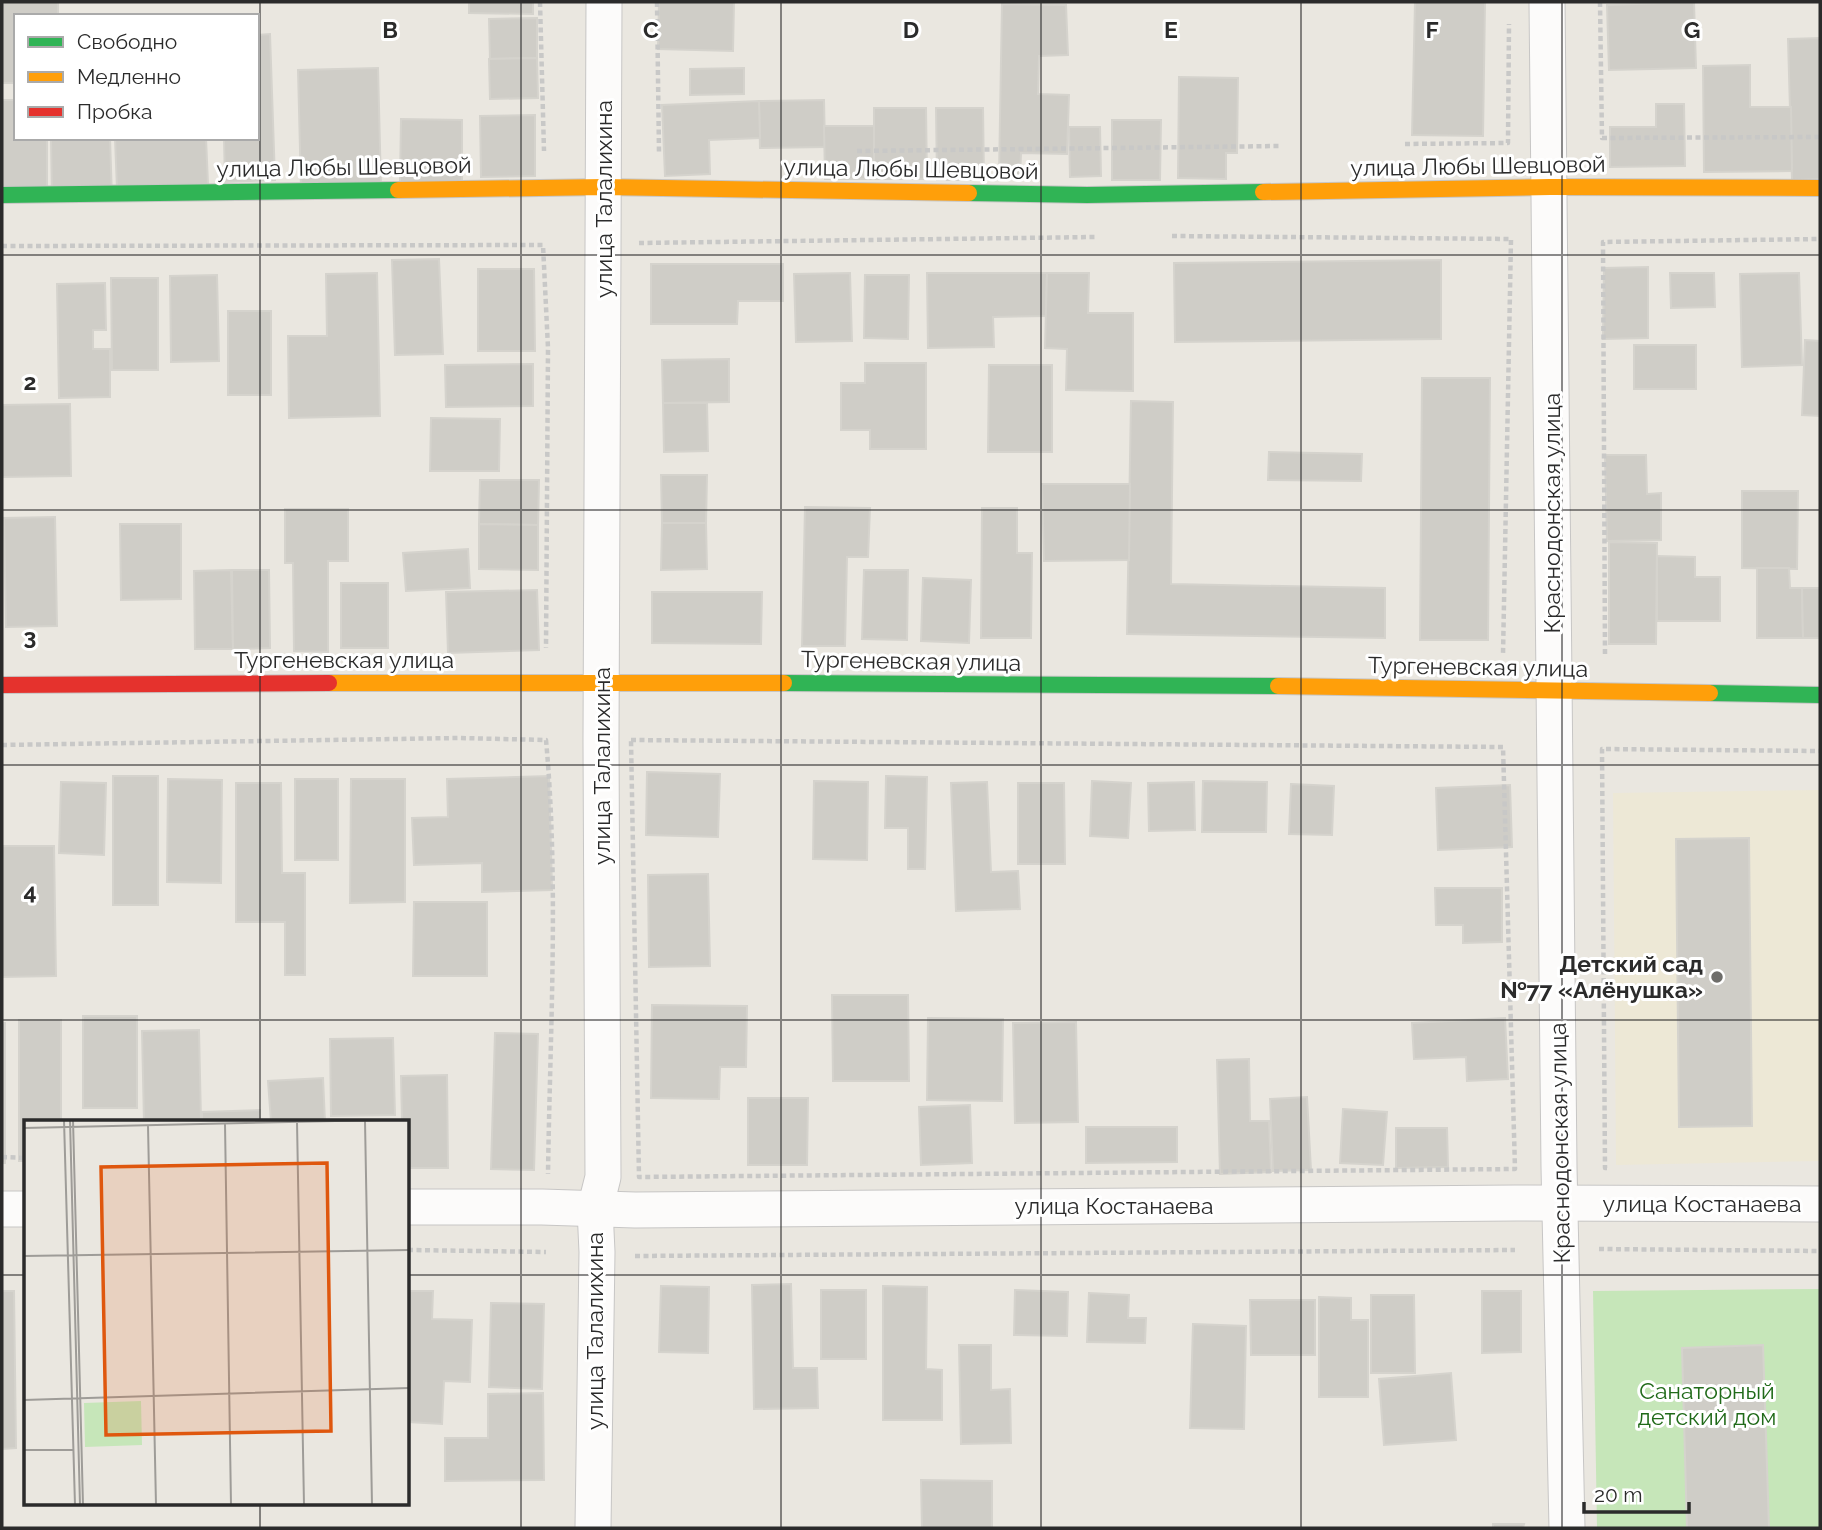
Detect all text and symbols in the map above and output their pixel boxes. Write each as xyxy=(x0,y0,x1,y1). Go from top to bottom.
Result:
legend xyxy=(14,14,259,140)
text: B xyxy=(382,16,398,43)
text: C xyxy=(643,16,659,43)
text: D xyxy=(903,16,919,43)
text: E xyxy=(1164,16,1178,43)
text: F xyxy=(1425,16,1439,43)
text: G xyxy=(1684,16,1700,43)
text: Свободно xyxy=(77,29,177,54)
text: Медленно xyxy=(77,64,181,89)
text: Пробка xyxy=(77,99,153,124)
street label: улица Талалихина xyxy=(590,100,617,298)
street label: улица Любы Шевцовой xyxy=(1350,150,1606,181)
street label: улица Любы Шевцовой xyxy=(216,151,472,182)
street label: улица Любы Шевцовой xyxy=(783,153,1039,184)
text: 2 xyxy=(24,368,36,395)
street label: Краснодонская улица xyxy=(1538,393,1565,633)
text: 3 xyxy=(24,623,36,650)
street label: Тургеневская улица xyxy=(801,645,1021,676)
street label: Тургеневская улица xyxy=(234,646,454,673)
street label: Тургеневская улица xyxy=(1368,651,1588,682)
street label: улица Талалихина xyxy=(588,667,615,865)
text: 4 xyxy=(23,878,37,905)
place label: Детский сад №77 «Алёнушка» xyxy=(1500,950,1703,1003)
marker: Детский сад №77 «Алёнушка» xyxy=(1709,969,1725,985)
street label: Краснодонская улица xyxy=(1544,1022,1575,1264)
inset map xyxy=(24,1120,410,1506)
street label: улица Костанаева xyxy=(1603,1190,1801,1217)
street label: улица Костанаева xyxy=(1015,1192,1213,1219)
street label: улица Талалихина xyxy=(581,1232,608,1430)
park label: Санаторный детский дом xyxy=(1638,1377,1776,1430)
scale bar xyxy=(1584,1470,1689,1514)
text: 20 m xyxy=(1594,1482,1642,1507)

